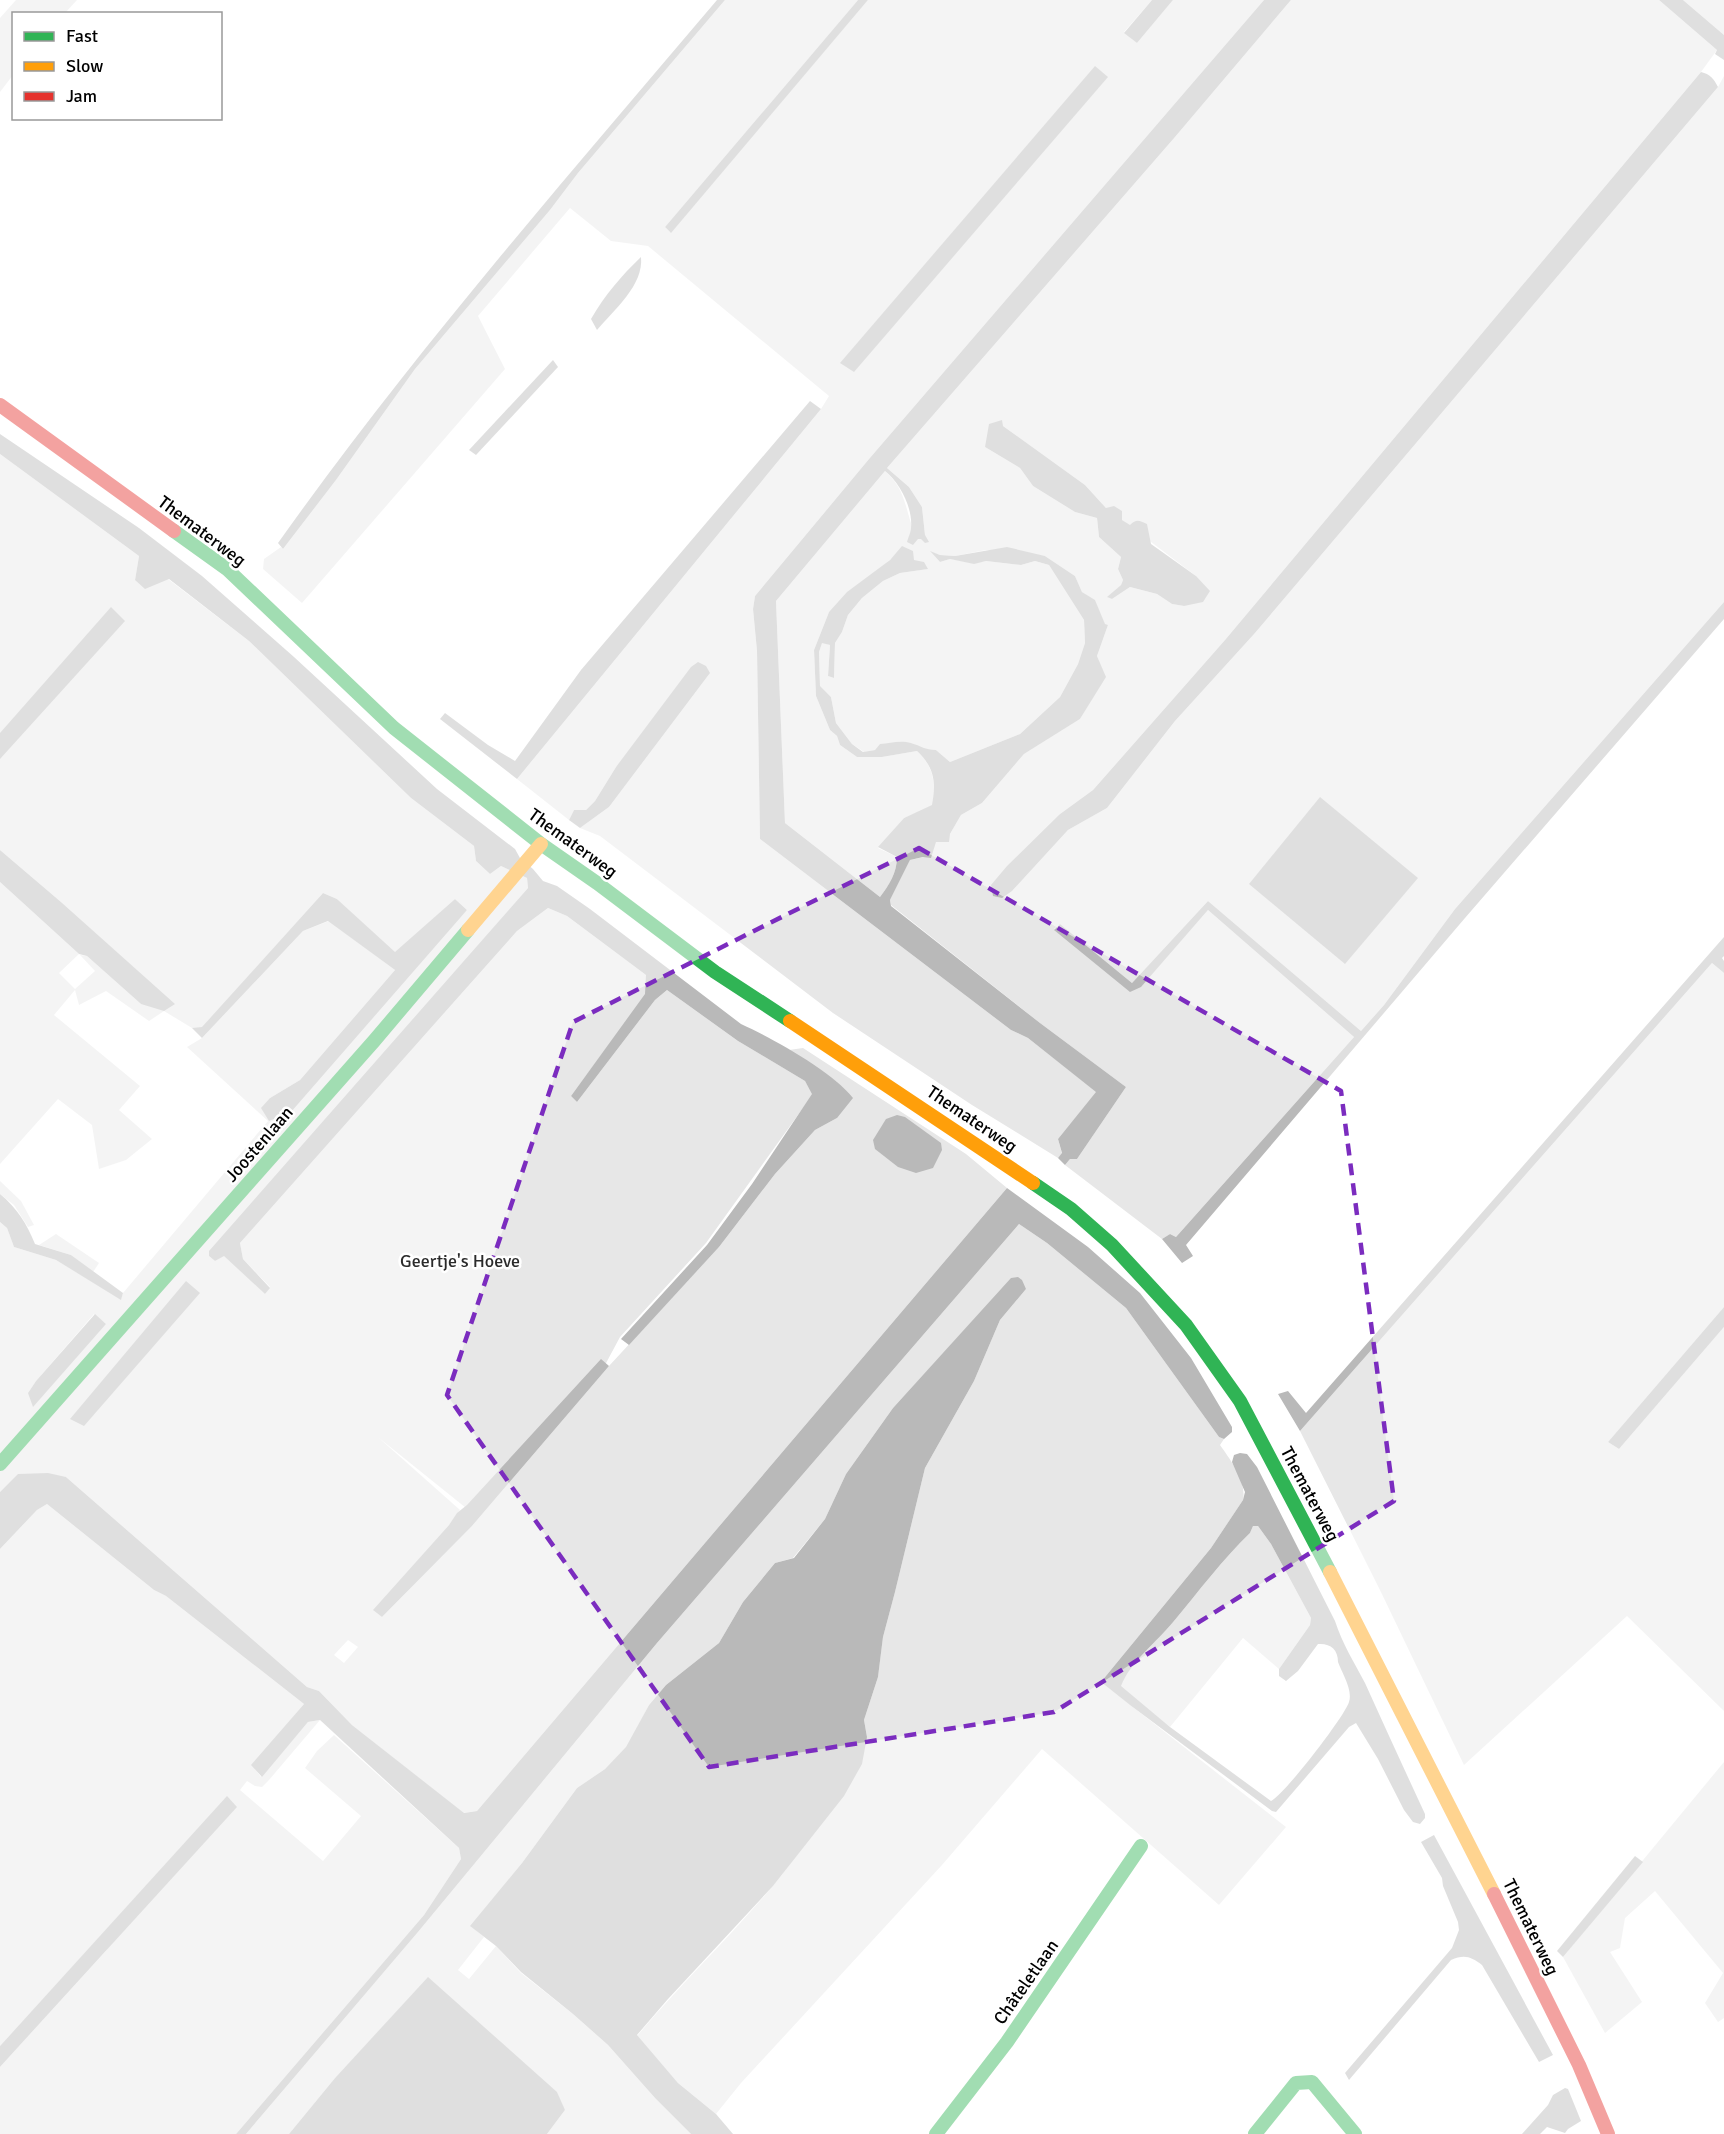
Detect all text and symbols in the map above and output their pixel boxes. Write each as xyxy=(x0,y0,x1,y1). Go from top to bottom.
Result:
legend xyxy=(12,12,222,120)
text: Fast xyxy=(66,25,98,47)
text: Slow xyxy=(66,55,103,77)
text: Jam xyxy=(66,85,97,107)
street label: Thematerweg xyxy=(154,491,250,571)
street label: Thematerweg xyxy=(524,803,622,883)
street label: Thematerweg xyxy=(923,1081,1021,1157)
street label: Joostenlaan xyxy=(220,1102,298,1186)
park label: Geertje's Hoeve xyxy=(400,1250,520,1272)
street label: Thematerweg xyxy=(1276,1443,1344,1545)
street label: Thematerweg xyxy=(1498,1875,1564,1979)
street label: Châteletlaan xyxy=(989,1935,1063,2029)

